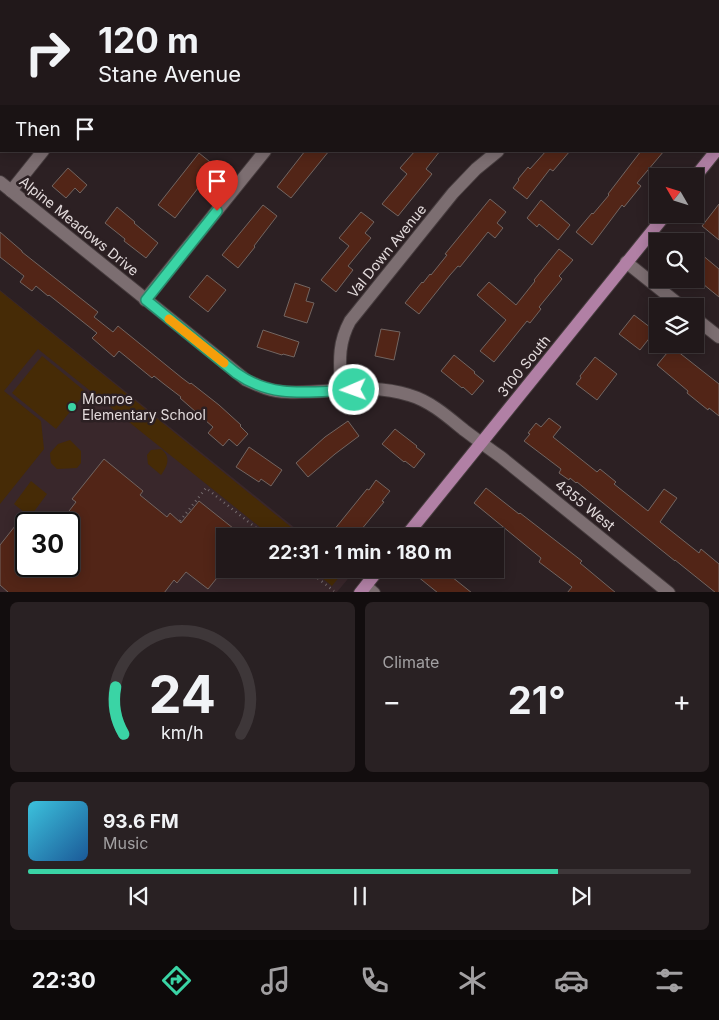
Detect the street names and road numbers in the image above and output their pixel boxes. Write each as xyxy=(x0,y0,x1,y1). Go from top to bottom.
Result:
street label: Alpine Meadows Drive xyxy=(16,172,142,279)
street label: Val Down Avenue xyxy=(344,201,429,301)
street label: 3100 South xyxy=(494,331,554,400)
street label: 4355 West xyxy=(552,475,619,534)

